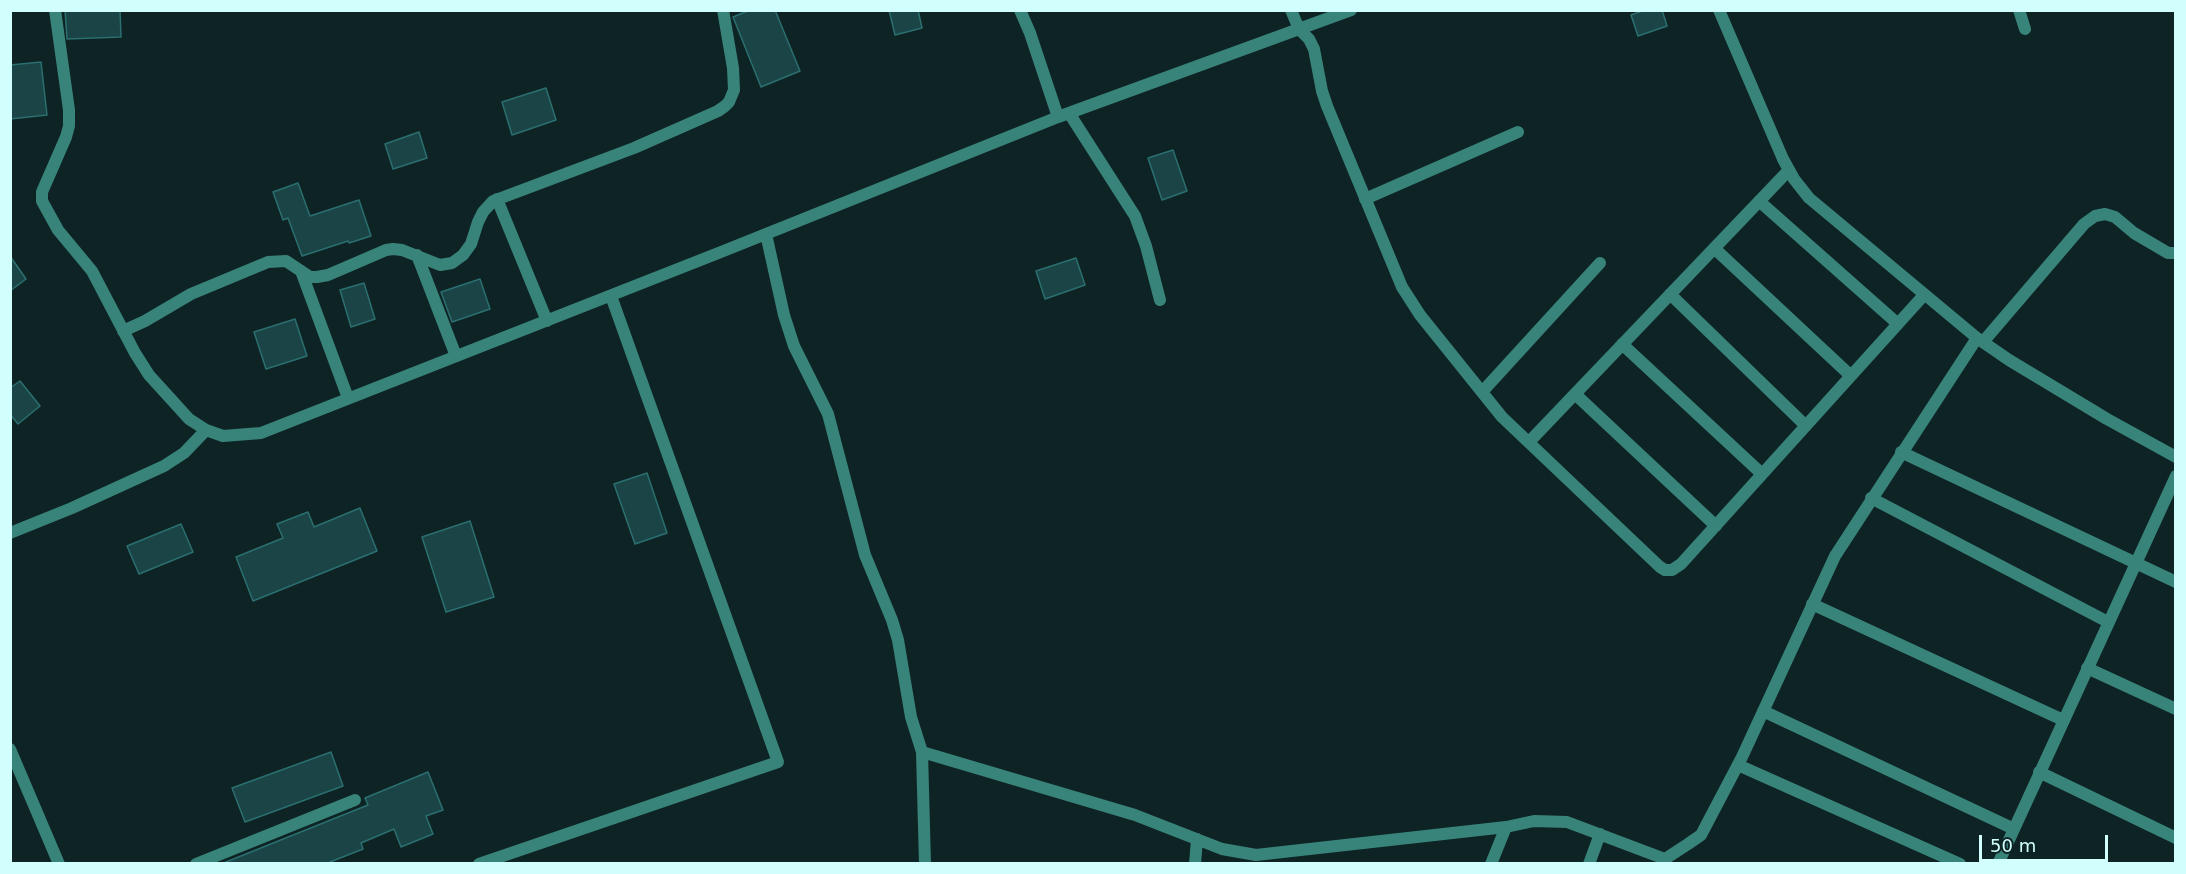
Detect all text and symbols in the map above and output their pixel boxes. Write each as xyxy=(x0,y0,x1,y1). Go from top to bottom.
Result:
scale bar xyxy=(1982,823,2111,861)
text: 50 m xyxy=(1990,835,2036,856)

